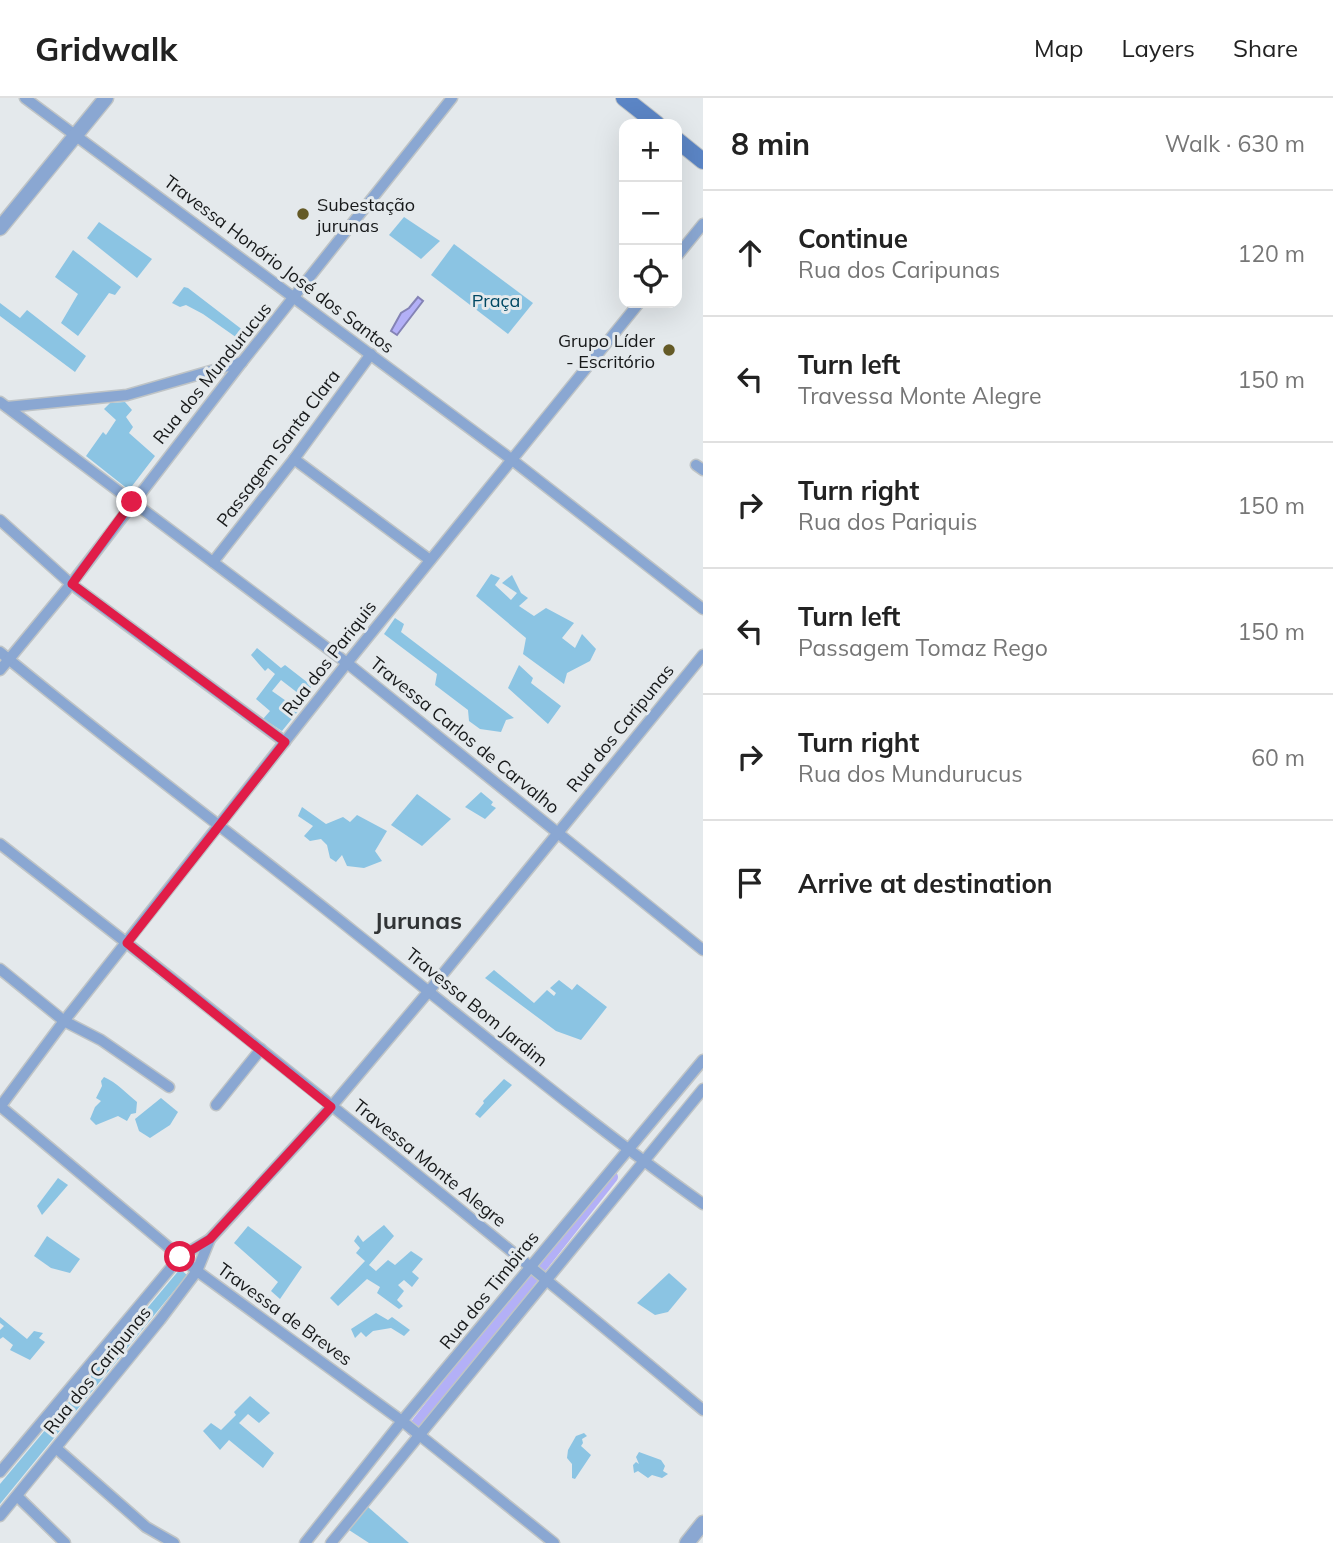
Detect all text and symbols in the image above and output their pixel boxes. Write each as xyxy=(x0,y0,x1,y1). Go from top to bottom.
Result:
text: Gridwalk xyxy=(35,28,178,69)
text: Map xyxy=(1034,33,1083,63)
text: Layers xyxy=(1121,33,1195,63)
text: Share xyxy=(1233,33,1298,63)
map controls xyxy=(619,119,682,308)
button: + xyxy=(619,119,682,182)
text: 8 min xyxy=(731,125,810,163)
text: Walk · 630 m xyxy=(1165,129,1305,158)
street label: Travessa Honório José dos Santos xyxy=(159,170,399,358)
button: − xyxy=(619,182,682,245)
place label: Subestação jurunas xyxy=(315,193,415,237)
marker: Subestação jurunas xyxy=(295,206,311,222)
text: Continue xyxy=(798,222,908,255)
icon: ahead xyxy=(731,234,769,272)
text: 120 m xyxy=(1237,239,1305,268)
button: locate xyxy=(619,245,682,308)
text: Rua dos Caripunas xyxy=(798,255,1000,284)
park label: Praça xyxy=(472,289,520,312)
street label: Rua dos Mundurucus xyxy=(148,297,276,449)
place label: Grupo Líder - Escritório xyxy=(558,329,655,373)
marker: Grupo Líder - Escritório xyxy=(661,342,677,358)
text: Turn left xyxy=(798,348,900,381)
icon: left xyxy=(731,360,769,398)
street label: Passagem Santa Clara xyxy=(211,365,345,531)
text: 150 m xyxy=(1237,365,1305,394)
text: Travessa Monte Alegre xyxy=(798,381,1042,410)
text: Turn right xyxy=(798,474,919,507)
route end xyxy=(116,486,147,517)
icon: right xyxy=(731,486,769,524)
text: 150 m xyxy=(1237,491,1305,520)
text: Rua dos Pariquis xyxy=(798,507,977,536)
street label: Rua dos Pariquis xyxy=(277,596,381,720)
text: Turn left xyxy=(798,600,900,633)
icon: left xyxy=(731,612,769,650)
text: 150 m xyxy=(1237,617,1305,646)
text: Passagem Tomaz Rego xyxy=(798,633,1048,662)
street label: Travessa Carlos de Carvalho xyxy=(366,651,564,819)
street label: Rua dos Caripunas xyxy=(561,659,679,797)
text: Turn right xyxy=(798,726,919,759)
icon: right xyxy=(731,738,769,776)
text: 60 m xyxy=(1251,743,1305,772)
text: Rua dos Mundurucus xyxy=(798,759,1023,788)
icon: arrive xyxy=(731,864,769,902)
text: Arrive at destination xyxy=(798,867,1053,900)
district label: Jurunas xyxy=(374,905,462,935)
street label: Travessa Bom Jardim xyxy=(401,943,553,1071)
street label: Travessa Monte Alegre xyxy=(349,1094,511,1232)
street label: Rua dos Timbiras xyxy=(434,1226,544,1354)
route start xyxy=(164,1241,195,1272)
street label: Travessa de Breves xyxy=(213,1257,357,1371)
street label: Rua dos Caripunas xyxy=(38,1301,156,1439)

